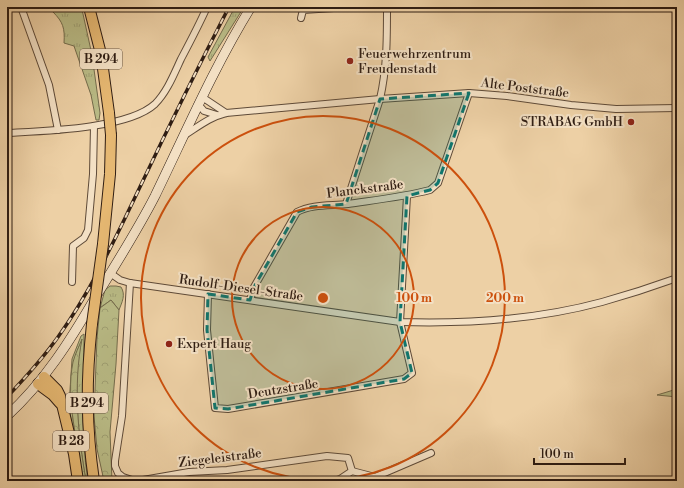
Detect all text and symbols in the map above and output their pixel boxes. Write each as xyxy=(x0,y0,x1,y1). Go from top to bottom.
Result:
place label: Feuerwehrzentrum Freudenstadt xyxy=(358,46,472,77)
road number: B 294 xyxy=(80,49,122,69)
marker: Feuerwehrzentrum Freudenstadt xyxy=(345,56,355,66)
street label: Alte Poststraße xyxy=(479,75,570,101)
place label: STRABAG GmbH xyxy=(521,114,624,130)
marker: STRABAG GmbH xyxy=(626,117,636,127)
street label: Planckstraße xyxy=(326,176,405,202)
street label: Rudolf-Diesel-Straße xyxy=(178,271,305,305)
centre of rings xyxy=(316,291,330,305)
text: 100 m xyxy=(396,291,432,306)
text: 200 m xyxy=(486,291,524,306)
place label: Expert Haug xyxy=(177,336,251,352)
marker: Expert Haug xyxy=(164,339,174,349)
street label: Deutzstraße xyxy=(247,375,320,402)
road number: B 294 xyxy=(66,393,108,413)
road number: B 28 xyxy=(53,431,89,451)
scale bar xyxy=(534,440,625,466)
street label: Ziegeleistraße xyxy=(178,445,263,471)
text: 100 m xyxy=(540,447,574,462)

